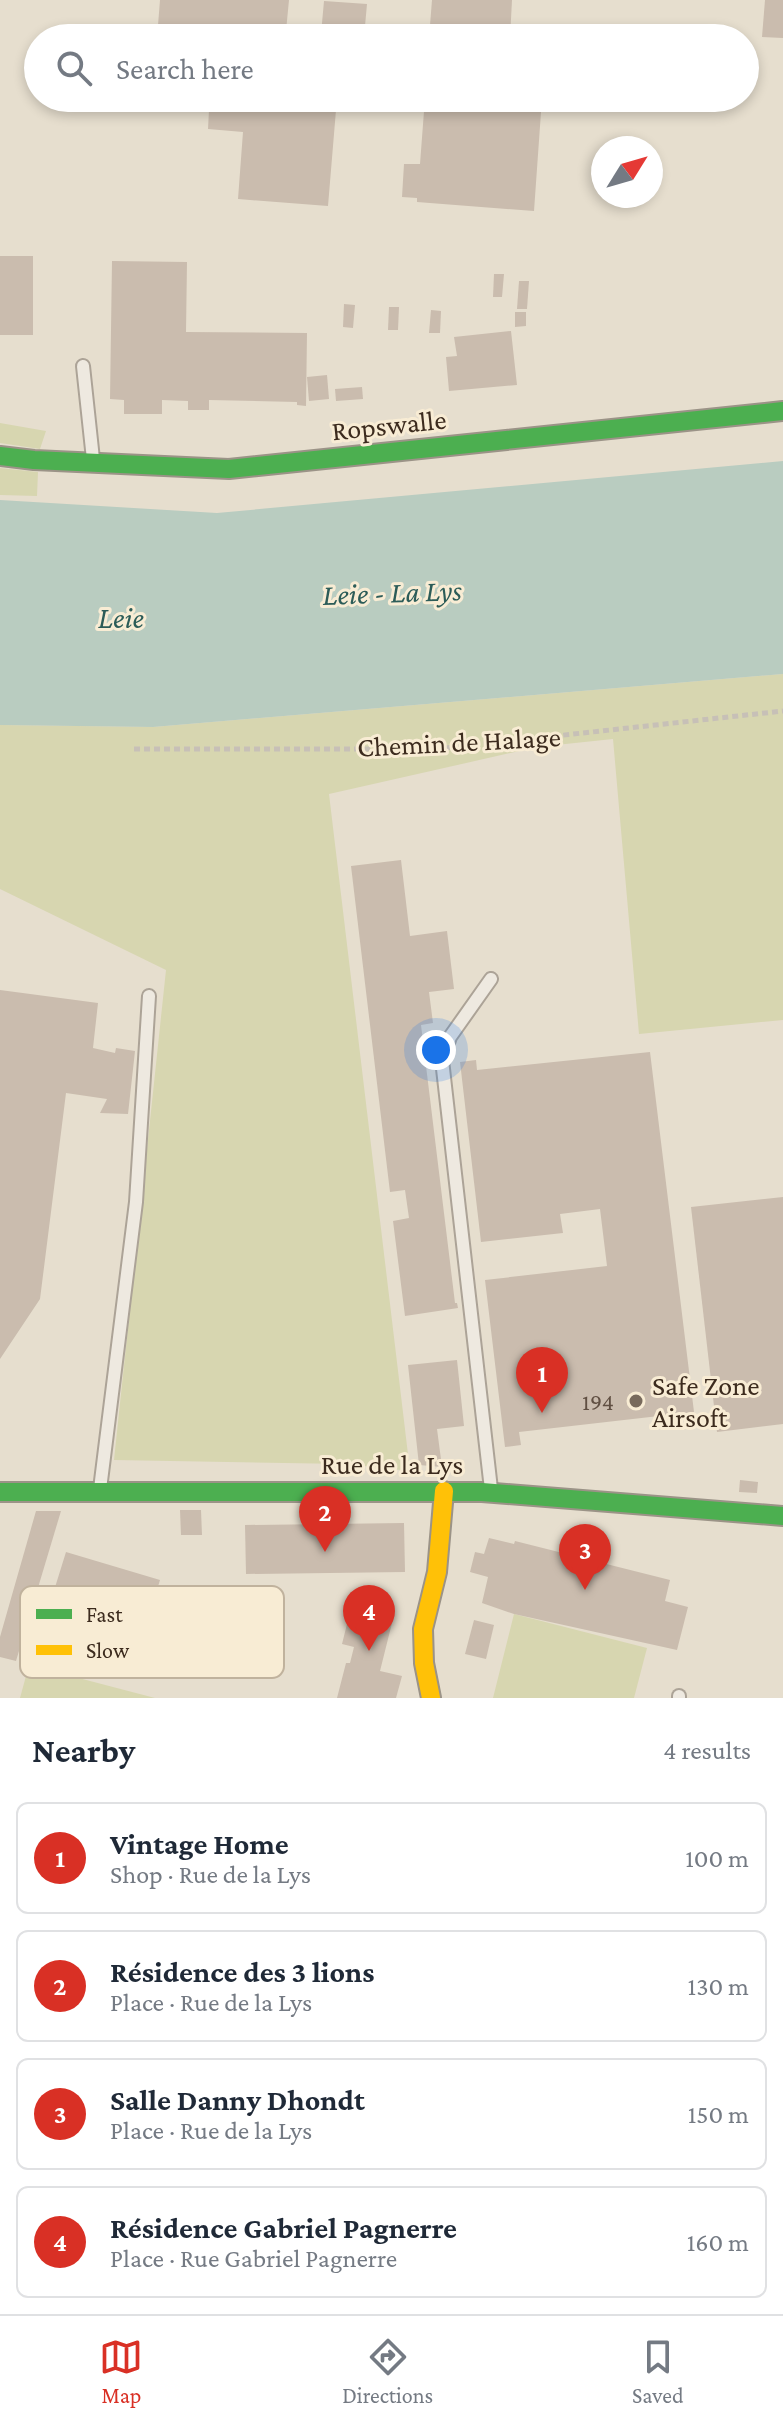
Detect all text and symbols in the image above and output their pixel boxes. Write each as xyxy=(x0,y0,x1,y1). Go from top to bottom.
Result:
search box xyxy=(24,24,759,112)
icon: search xyxy=(52,46,96,90)
text: Search here xyxy=(116,52,254,85)
north arrow xyxy=(591,136,663,208)
street label: Ropswalle xyxy=(330,404,448,446)
water label: Leie - La Lys xyxy=(322,573,463,612)
water label: Leie xyxy=(98,601,144,634)
street label: Chemin de Halage xyxy=(357,721,561,763)
your location xyxy=(416,1030,456,1070)
pin: 1 xyxy=(516,1347,568,1413)
place label: Safe Zone Airsoft xyxy=(652,1370,760,1433)
house number: 194 xyxy=(582,1388,614,1415)
marker: Safe Zone Airsoft xyxy=(627,1392,645,1410)
street label: Rue de la Lys xyxy=(321,1449,463,1480)
pin: 2 xyxy=(299,1486,351,1552)
pin: 3 xyxy=(559,1524,611,1590)
pin: 4 xyxy=(343,1585,395,1651)
legend xyxy=(20,1586,284,1678)
text: Fast xyxy=(86,1602,123,1627)
text: Slow xyxy=(86,1638,130,1663)
text: Nearby xyxy=(32,1732,135,1769)
text: 4 results xyxy=(663,1736,751,1765)
text: Vintage Home xyxy=(110,1827,289,1860)
text: 1 xyxy=(55,1844,65,1873)
text: 100 m xyxy=(685,1844,749,1873)
text: Shop · Rue de la Lys xyxy=(110,1860,311,1889)
text: Résidence des 3 lions xyxy=(110,1955,375,1988)
text: 2 xyxy=(53,1972,67,2001)
text: 130 m xyxy=(688,1972,749,2001)
text: Place · Rue de la Lys xyxy=(110,1988,312,2017)
text: Salle Danny Dhondt xyxy=(110,2083,365,2116)
text: 3 xyxy=(54,2100,66,2129)
text: 150 m xyxy=(688,2100,749,2129)
text: Place · Rue de la Lys xyxy=(110,2116,312,2145)
text: Résidence Gabriel Pagnerre xyxy=(110,2211,457,2244)
text: 4 xyxy=(53,2228,67,2257)
text: 160 m xyxy=(687,2228,749,2257)
text: Place · Rue Gabriel Pagnerre xyxy=(110,2244,397,2273)
tab: Map xyxy=(99,2335,143,2408)
tab: Directions xyxy=(342,2335,433,2408)
tab: Saved xyxy=(632,2335,684,2408)

